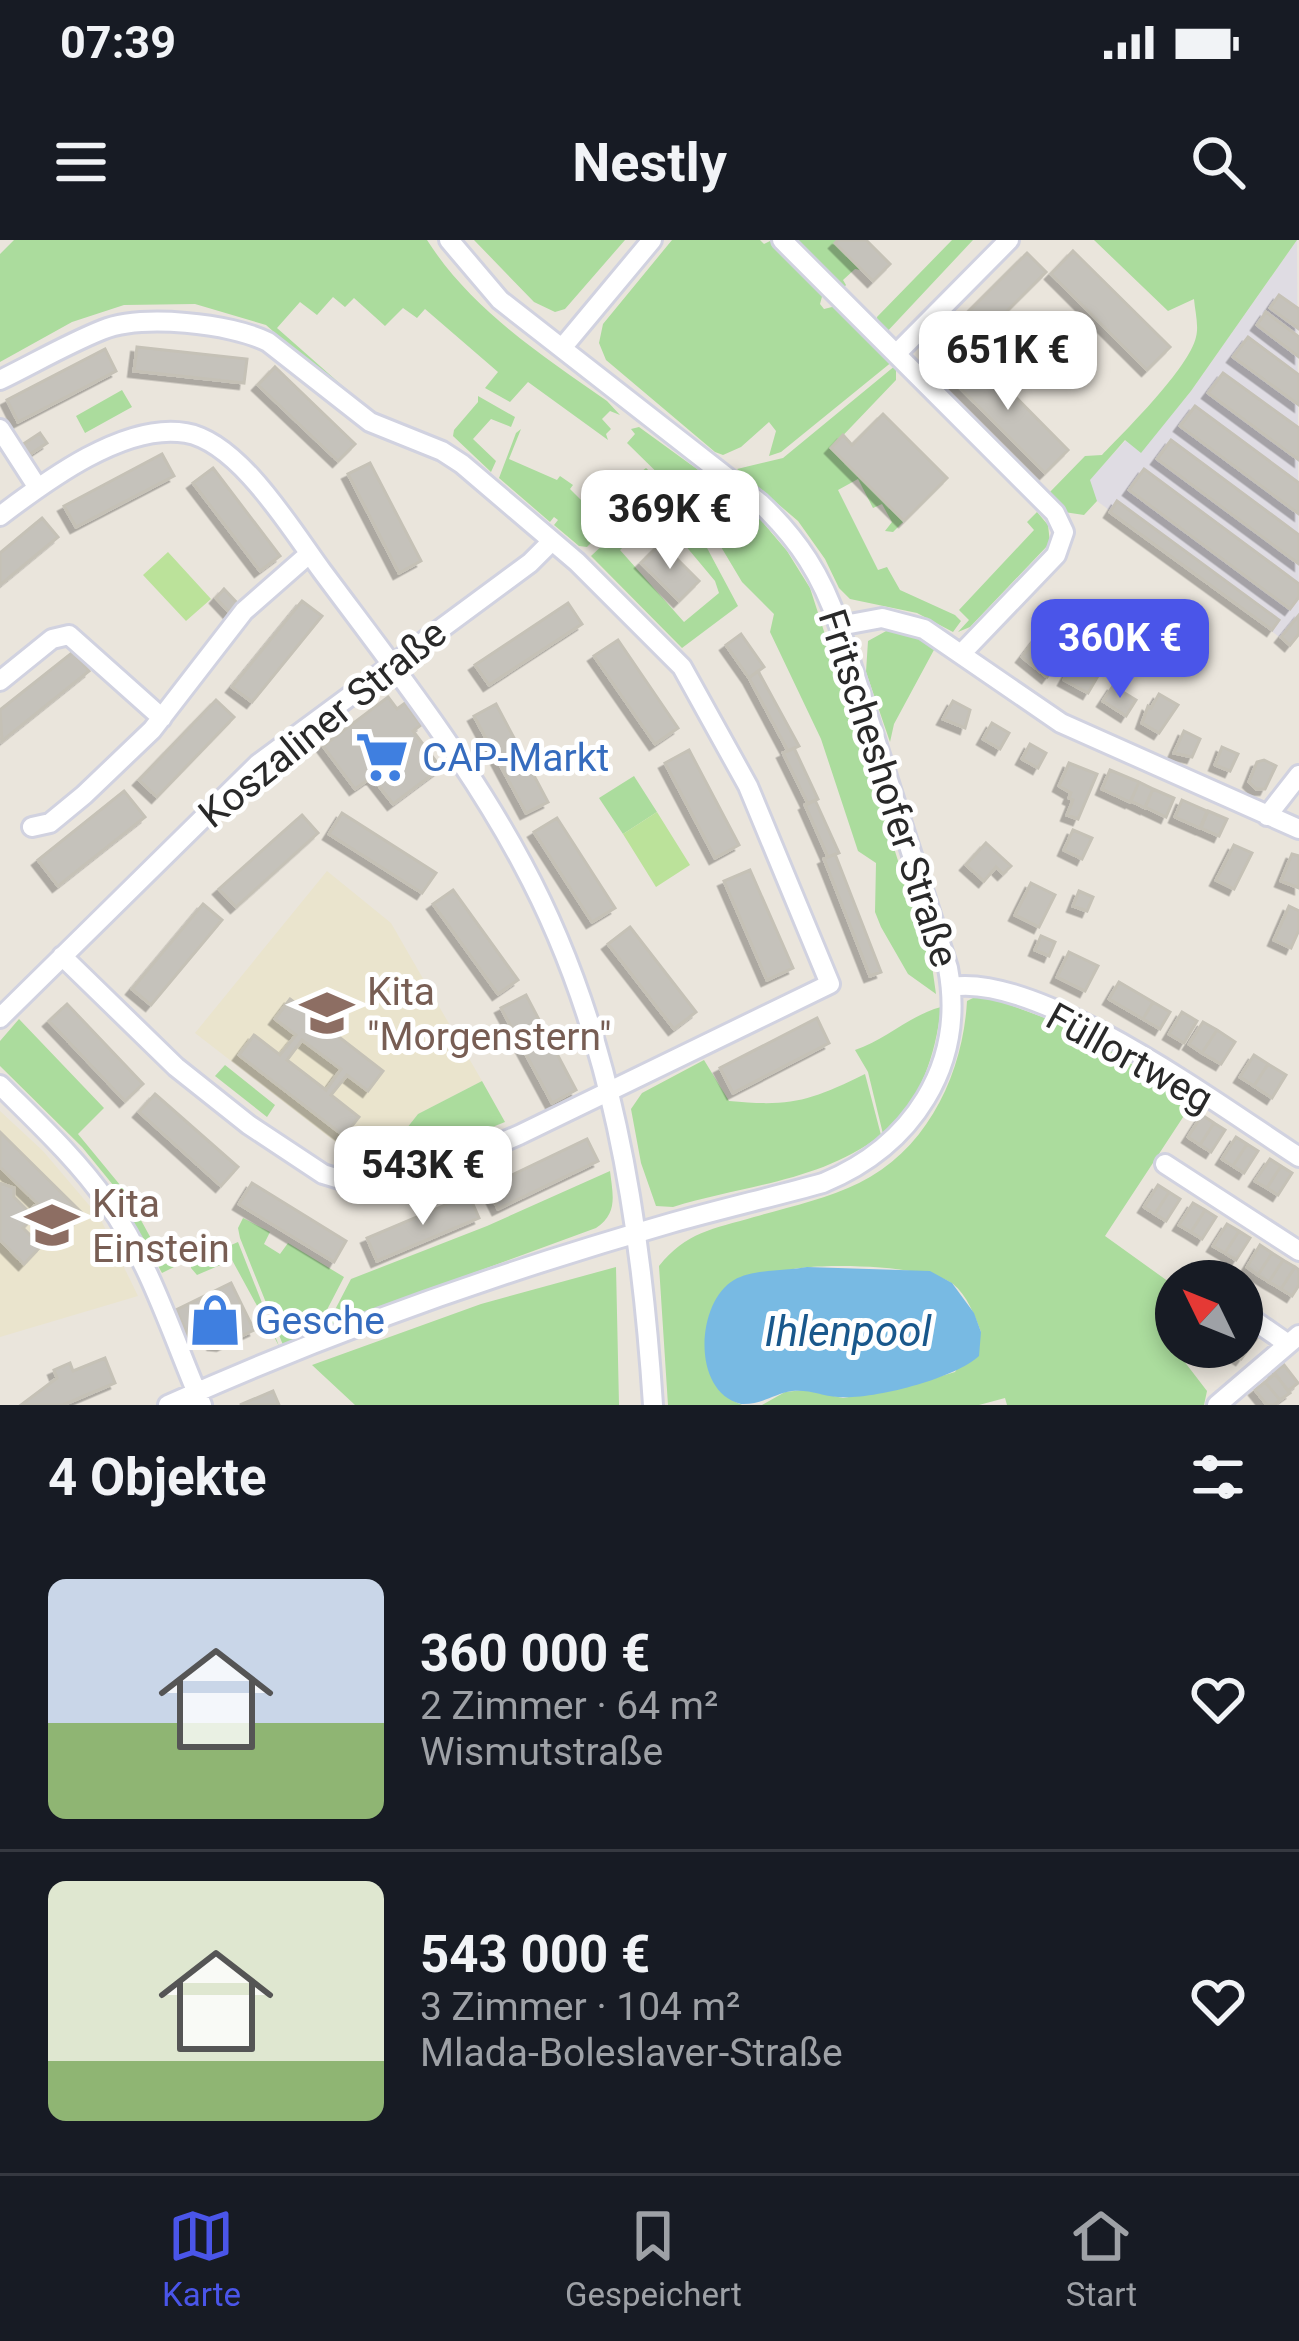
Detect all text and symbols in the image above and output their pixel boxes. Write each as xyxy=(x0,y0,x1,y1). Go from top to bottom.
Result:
text: 07:39 xyxy=(60,16,176,69)
icon: menu xyxy=(48,129,114,195)
icon: search xyxy=(1185,129,1251,195)
text: Nestly xyxy=(572,131,727,194)
pin: 651K € xyxy=(910,311,1106,413)
text: 651K € xyxy=(946,327,1070,373)
pin: 369K € xyxy=(572,470,768,572)
text: 369K € xyxy=(608,486,732,532)
pin: 360K € xyxy=(1022,599,1218,701)
street label: Fritscheshofer Straße xyxy=(809,604,968,973)
street label: Koszaliner Straße xyxy=(190,610,455,837)
text: 360K € xyxy=(1058,615,1182,661)
supermarket icon: CAP-Markt xyxy=(353,728,411,786)
place label: CAP-Markt xyxy=(422,735,609,781)
place label: Kita "Morgenstern" xyxy=(367,969,612,1060)
school or university icon: Kita "Morgenstern" xyxy=(298,984,356,1042)
street label: Füllortweg xyxy=(1038,993,1221,1122)
pin: 543K € xyxy=(325,1126,521,1228)
text: 543K € xyxy=(361,1142,485,1188)
place label: Kita Einstein xyxy=(92,1181,230,1272)
school or university icon: Kita Einstein xyxy=(23,1196,81,1254)
north arrow xyxy=(1155,1260,1263,1368)
map controls xyxy=(1155,1260,1263,1368)
shop icon: Gesche xyxy=(186,1291,244,1349)
place label: Gesche xyxy=(255,1298,385,1344)
water label: Ihlenpool xyxy=(765,1307,932,1356)
icon: filters xyxy=(1185,1444,1251,1510)
text: 4 Objekte xyxy=(48,1448,267,1507)
text: 360 000 € xyxy=(420,1624,650,1683)
icon: home xyxy=(144,1627,288,1771)
icon: heart xyxy=(1185,1666,1251,1732)
text: 2 Zimmer · 64 m² xyxy=(420,1683,718,1729)
text: Wismutstraße xyxy=(420,1729,663,1775)
text: 543 000 € xyxy=(420,1925,650,1984)
icon: home xyxy=(144,1929,288,2073)
icon: heart xyxy=(1185,1968,1251,2034)
text: 3 Zimmer · 104 m² xyxy=(420,1984,740,2030)
text: Mlada-Boleslaver-Straße xyxy=(420,2030,843,2076)
tab: Karte xyxy=(162,2203,241,2314)
tab: Gespeichert xyxy=(565,2203,742,2314)
tab: Start xyxy=(1066,2203,1137,2314)

